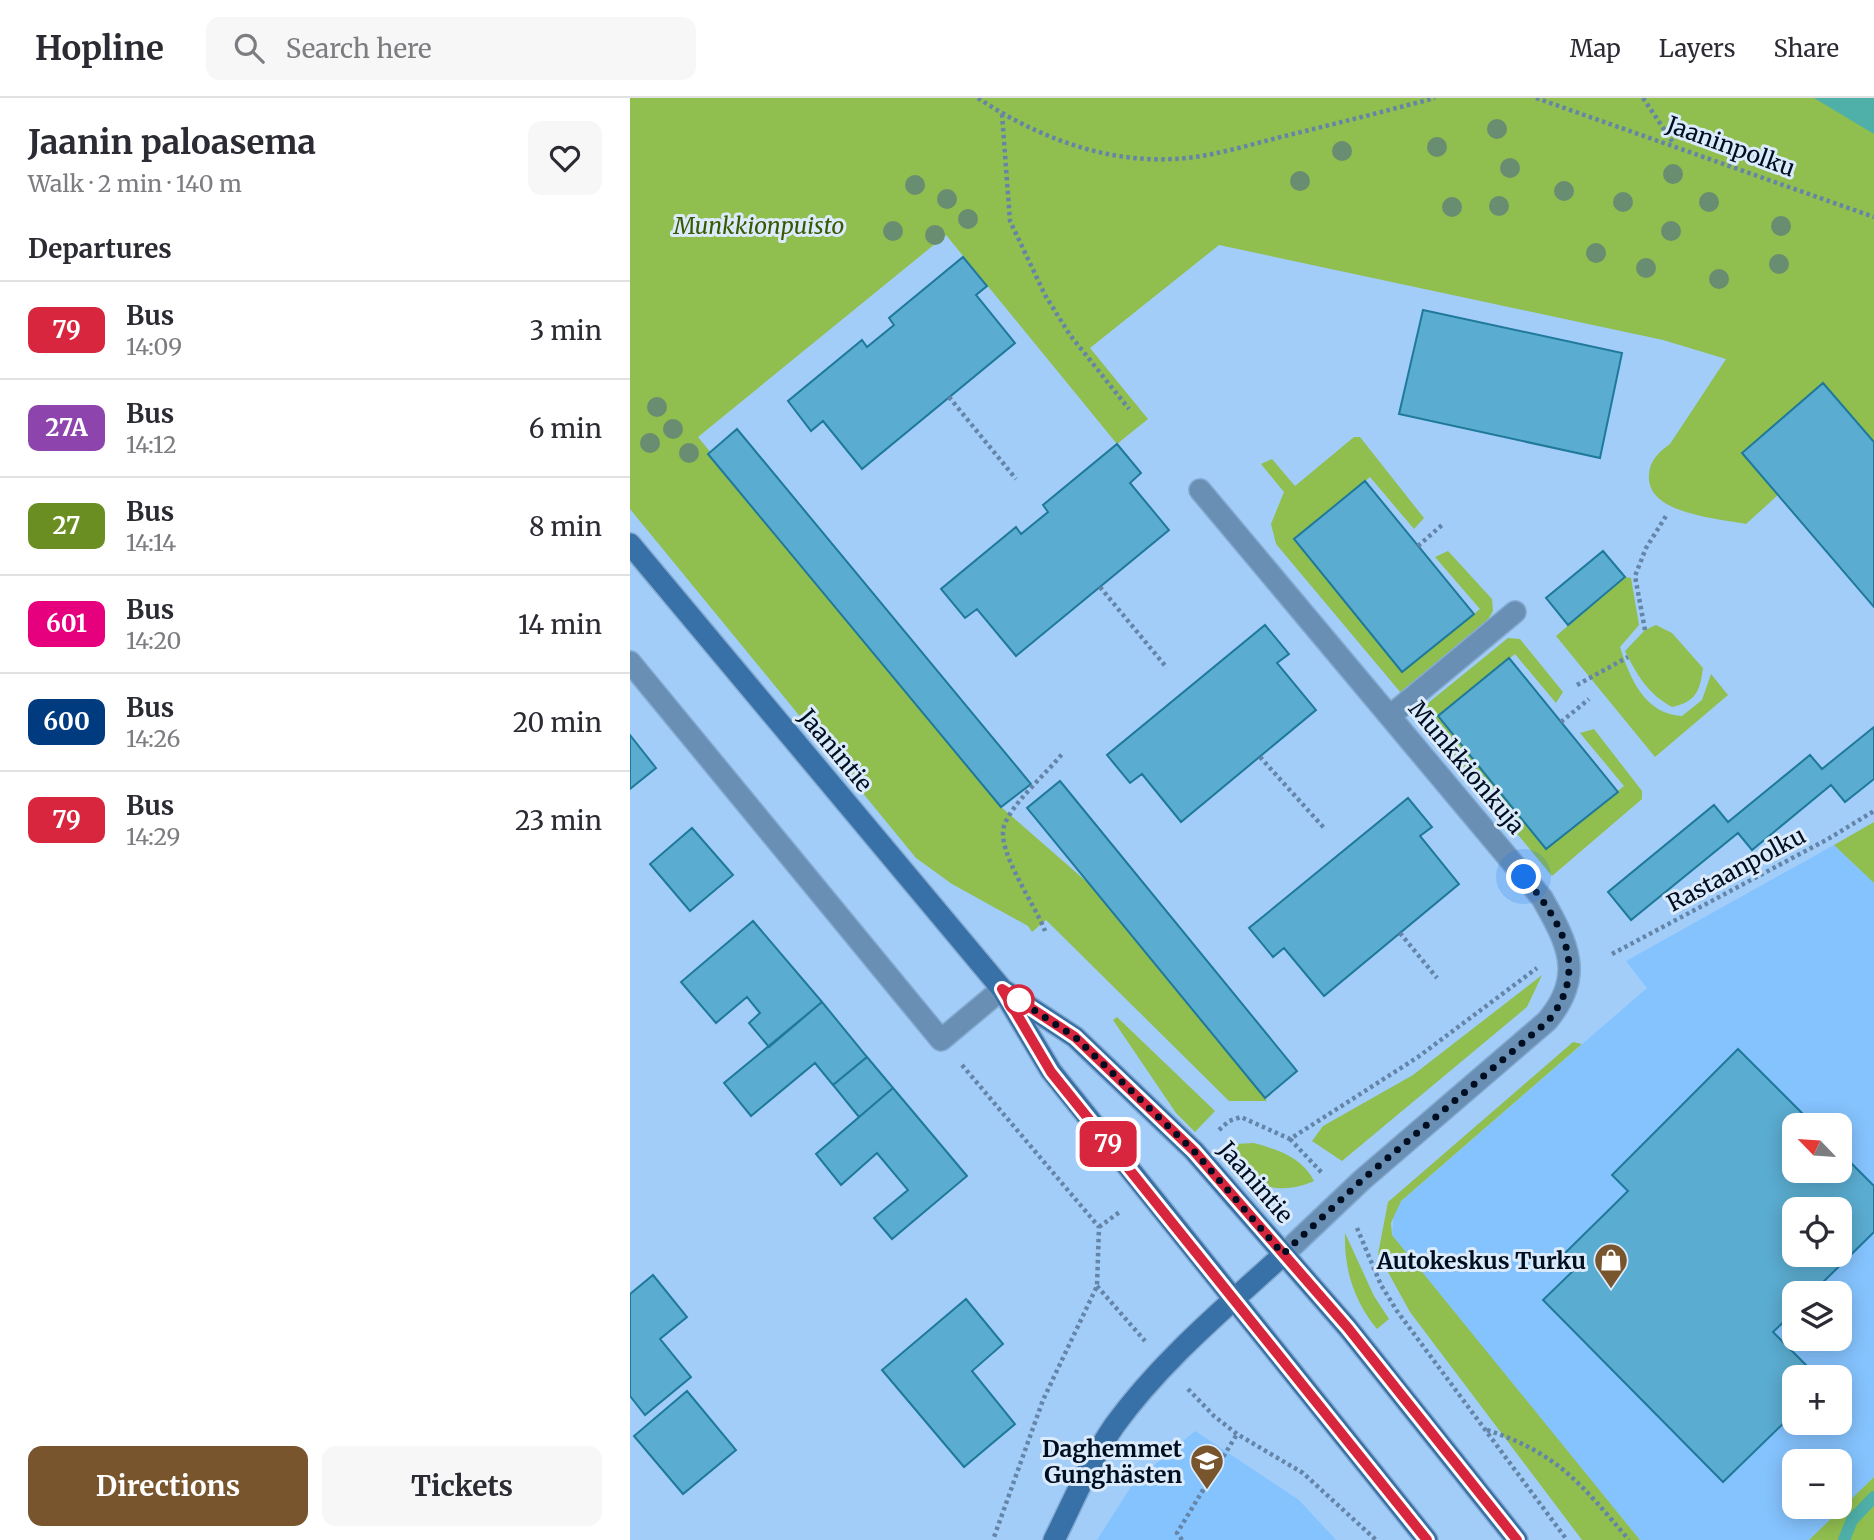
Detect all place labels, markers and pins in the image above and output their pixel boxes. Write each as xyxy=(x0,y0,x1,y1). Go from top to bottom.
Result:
unlabelled marker xyxy=(1004,985,1034,1015)
shop icon: Autokeskus Turku xyxy=(1592,1241,1630,1290)
place label: Autokeskus Turku xyxy=(1376,1246,1586,1275)
place label: Daghemmet Gunghästen xyxy=(1042,1434,1182,1489)
school or university icon: Daghemmet Gunghästen xyxy=(1188,1442,1226,1491)

